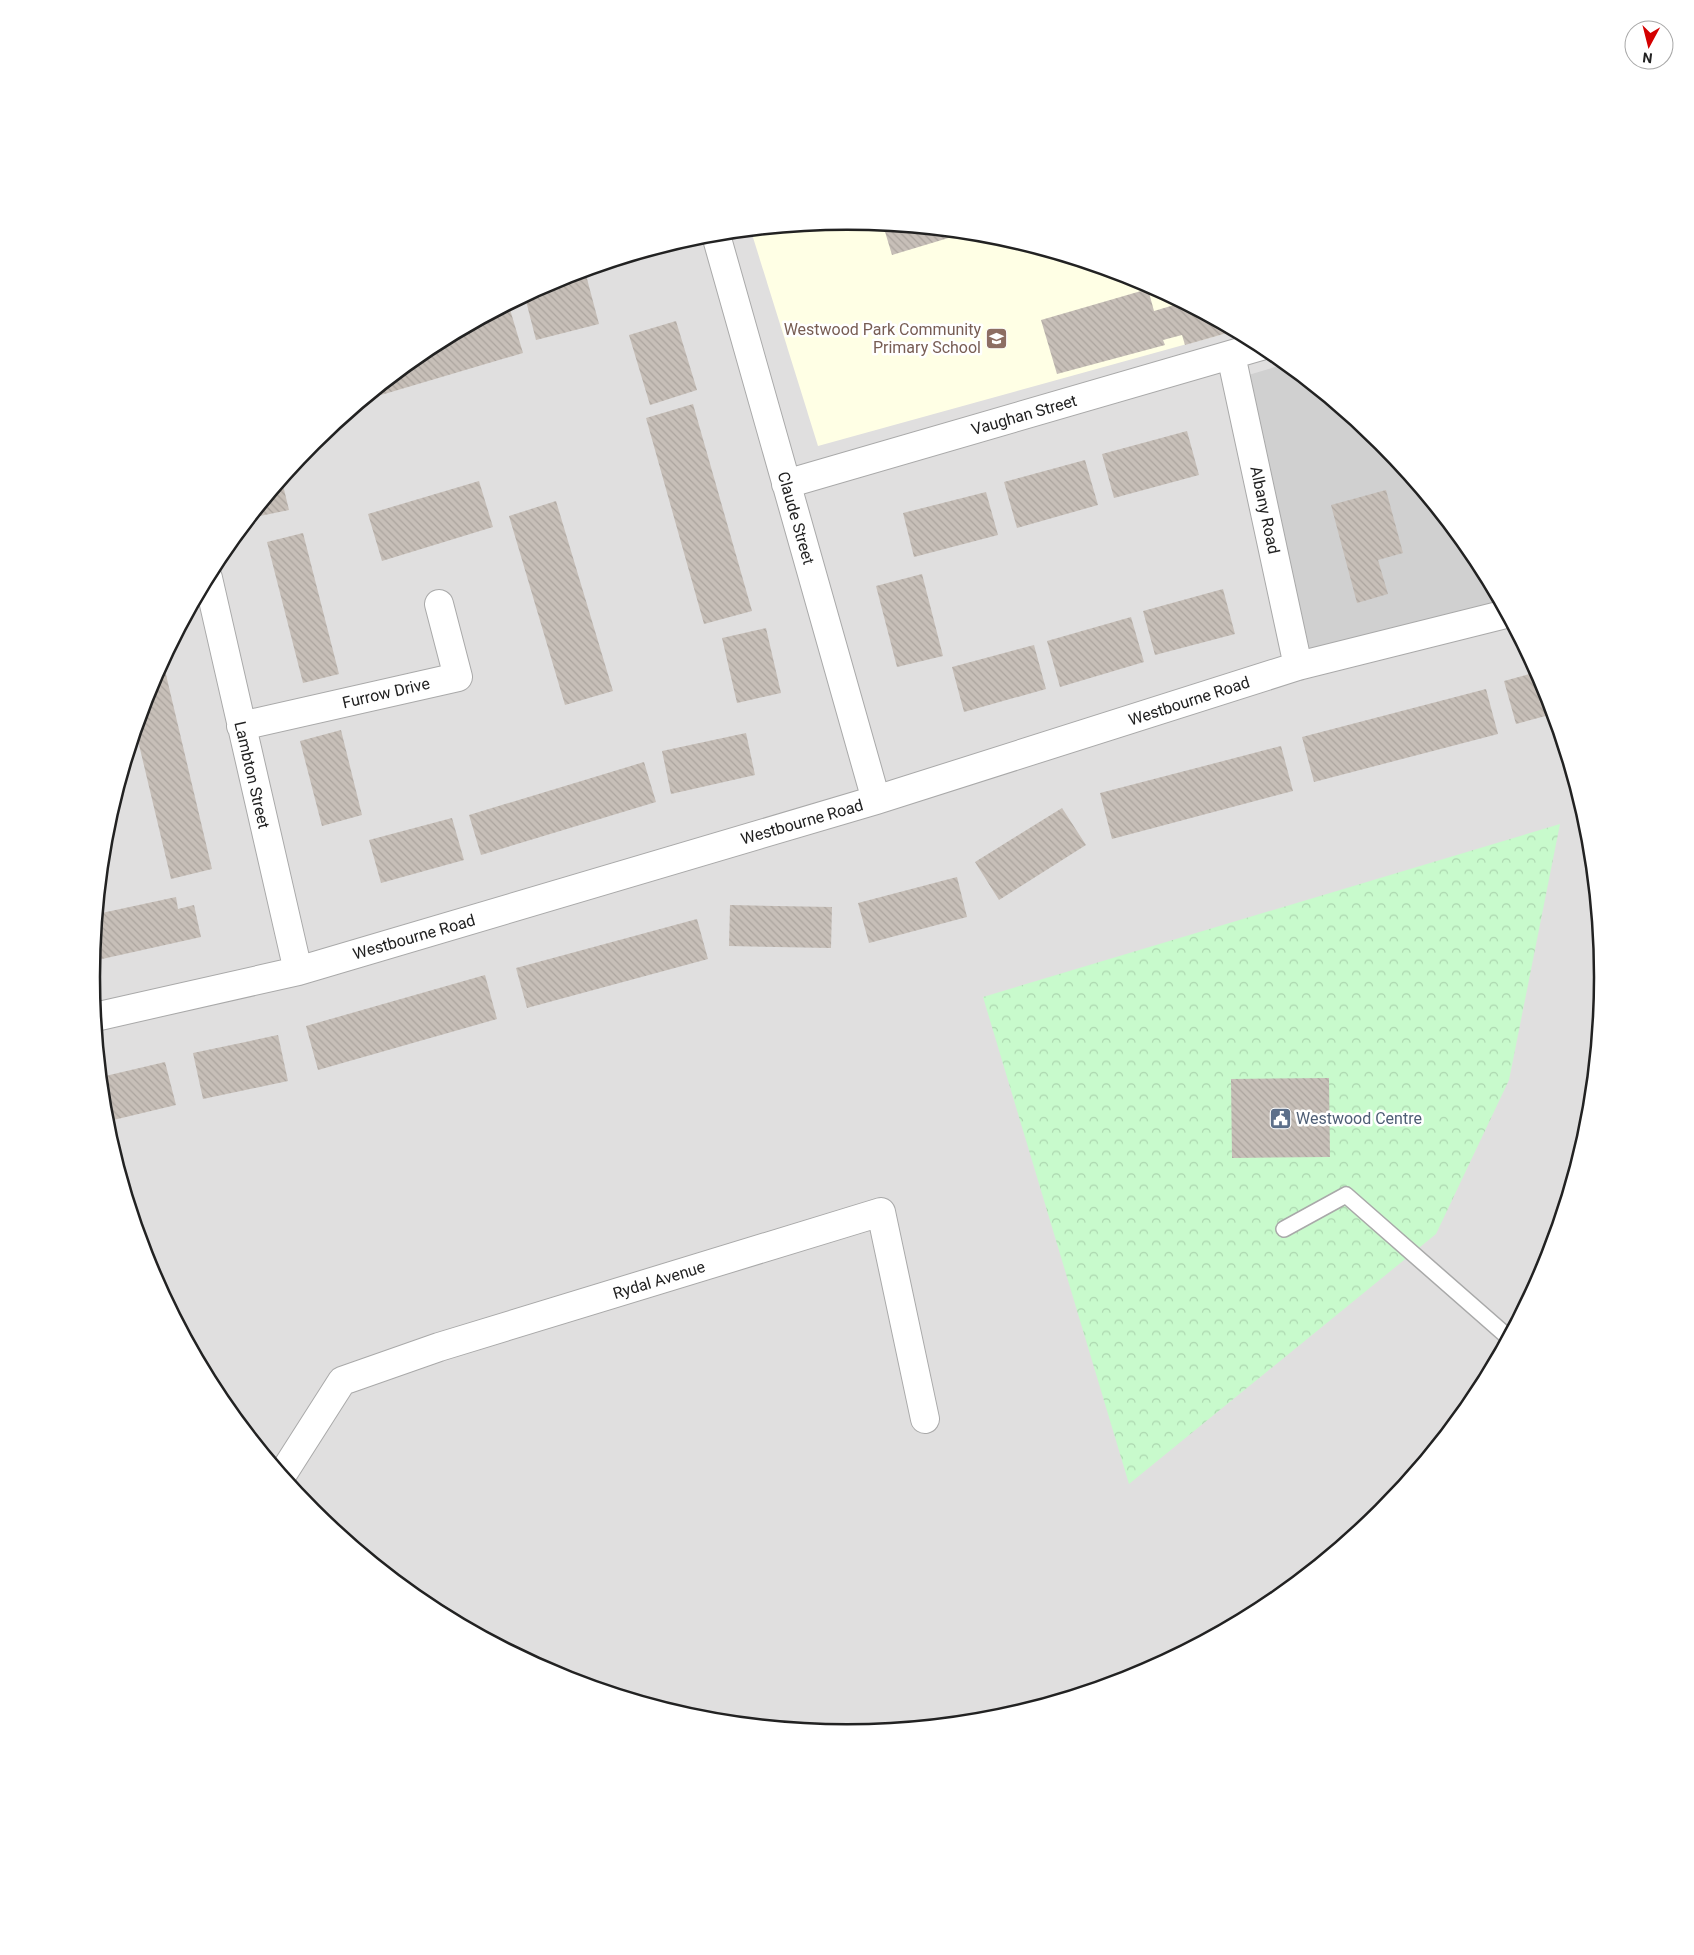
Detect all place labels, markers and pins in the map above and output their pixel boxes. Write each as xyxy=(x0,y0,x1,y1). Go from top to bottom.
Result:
place label: Westwood Park Community Primary School xyxy=(784,320,981,357)
school or university icon: Westwood Park Community Primary School xyxy=(985,326,1009,350)
public building icon: Westwood Centre xyxy=(1268,1106,1292,1130)
place label: Westwood Centre xyxy=(1296,1109,1422,1128)

